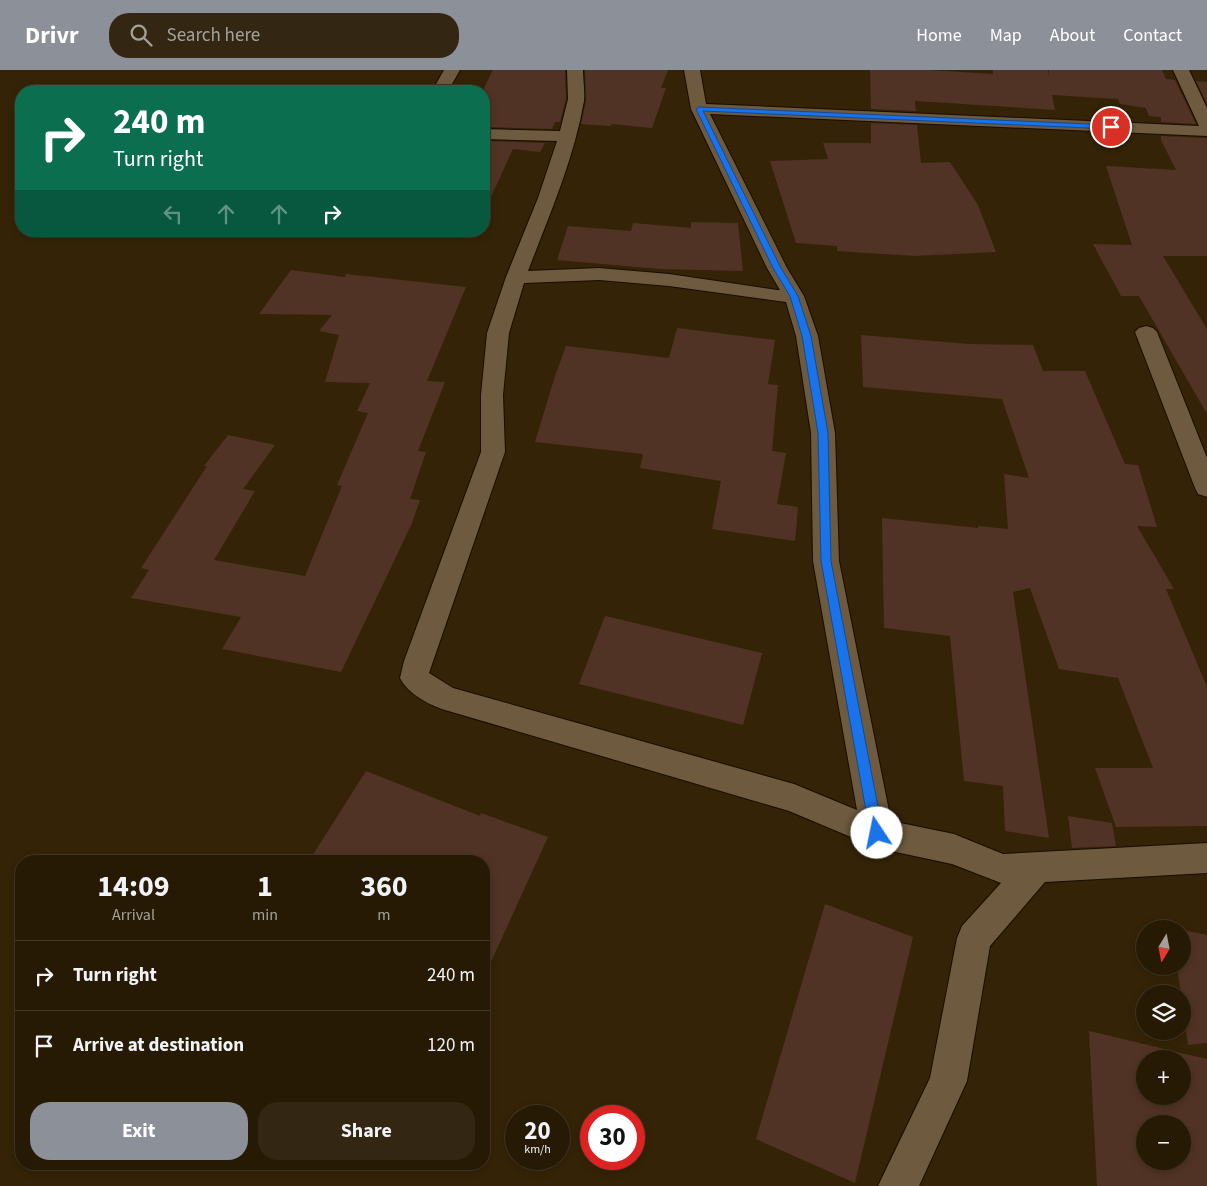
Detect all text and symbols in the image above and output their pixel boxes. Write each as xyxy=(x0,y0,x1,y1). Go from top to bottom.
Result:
search box xyxy=(109,13,459,58)
text: Drivr xyxy=(25,18,79,53)
icon: search xyxy=(127,21,155,49)
text: Search here xyxy=(167,22,260,49)
text: Home xyxy=(916,23,962,48)
text: Map xyxy=(990,23,1022,48)
text: About xyxy=(1050,23,1095,48)
text: Contact xyxy=(1123,23,1182,48)
text: 240 m xyxy=(113,97,205,147)
icon: right xyxy=(30,105,95,170)
pin xyxy=(1090,106,1132,148)
icon: arrive xyxy=(1097,113,1125,141)
text: Turn right xyxy=(113,143,203,175)
icon: left xyxy=(159,200,187,228)
icon: ahead xyxy=(212,200,240,228)
icon: ahead xyxy=(265,200,293,228)
icon: right xyxy=(318,200,346,228)
position arrow xyxy=(850,806,902,858)
text: 14:09 xyxy=(97,865,170,908)
text: 1 xyxy=(257,865,273,908)
text: 360 xyxy=(360,865,408,908)
text: Arrival xyxy=(112,904,155,926)
text: min xyxy=(252,904,278,926)
text: m xyxy=(377,904,391,926)
north arrow xyxy=(1136,920,1191,975)
map controls xyxy=(1136,920,1191,1170)
icon: right xyxy=(30,962,58,990)
text: Turn right xyxy=(73,962,157,989)
text: 240 m xyxy=(427,962,475,989)
button: layers xyxy=(1136,985,1191,1040)
icon: arrive xyxy=(30,1032,58,1060)
text: Arrive at destination xyxy=(73,1032,244,1059)
text: 120 m xyxy=(427,1032,475,1059)
button: + xyxy=(1136,1050,1191,1105)
button: Exit xyxy=(30,1102,248,1160)
button: Share xyxy=(258,1102,475,1160)
speed limit sign: 30 xyxy=(580,1105,645,1170)
text: 20 xyxy=(524,1113,551,1149)
button: − xyxy=(1136,1115,1191,1170)
text: km/h xyxy=(524,1141,551,1158)

